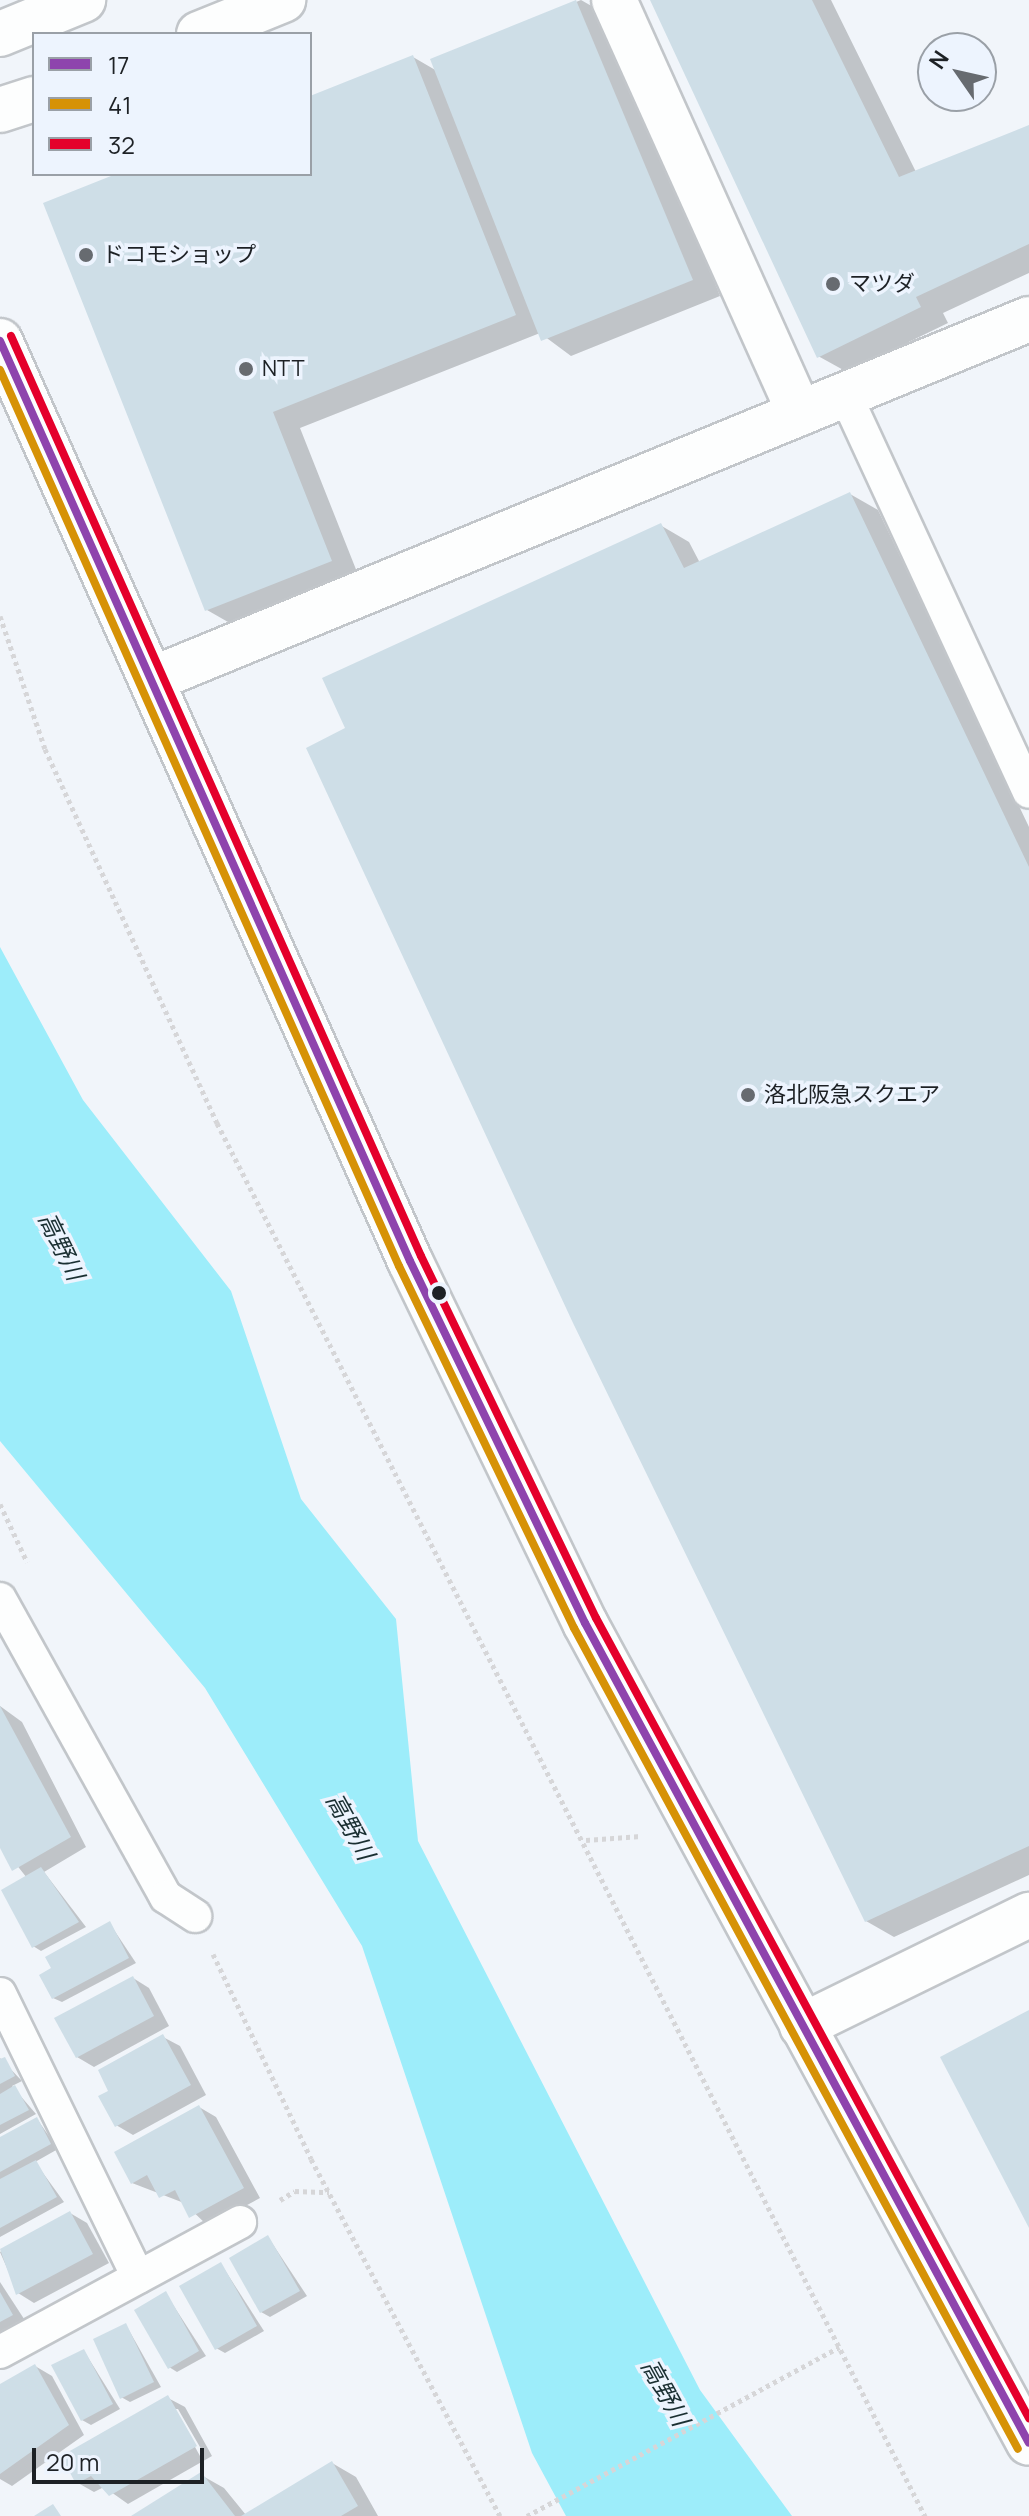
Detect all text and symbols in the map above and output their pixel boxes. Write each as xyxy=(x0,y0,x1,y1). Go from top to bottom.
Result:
legend xyxy=(32,32,312,176)
north arrow xyxy=(917,32,997,112)
text: N xyxy=(922,45,956,75)
text: 17 xyxy=(108,48,129,81)
text: 41 xyxy=(108,88,132,121)
text: 32 xyxy=(108,128,135,161)
place label: ドコモショップ xyxy=(102,242,256,268)
marker: ドコモショップ xyxy=(77,246,95,264)
place label: マツダ xyxy=(849,271,915,297)
marker: マツダ xyxy=(824,275,842,293)
place label: NTT xyxy=(262,356,305,382)
marker: NTT xyxy=(237,360,255,378)
place label: 洛北阪急スクエア xyxy=(764,1082,940,1108)
marker: 洛北阪急スクエア xyxy=(739,1086,757,1104)
water label: 高野川 xyxy=(33,1207,91,1285)
unlabelled marker xyxy=(431,1285,447,1301)
water label: 高野川 xyxy=(321,1788,381,1864)
water label: 高野川 xyxy=(636,2354,696,2430)
scale bar xyxy=(36,2432,208,2482)
text: 20 m xyxy=(46,2445,99,2478)

